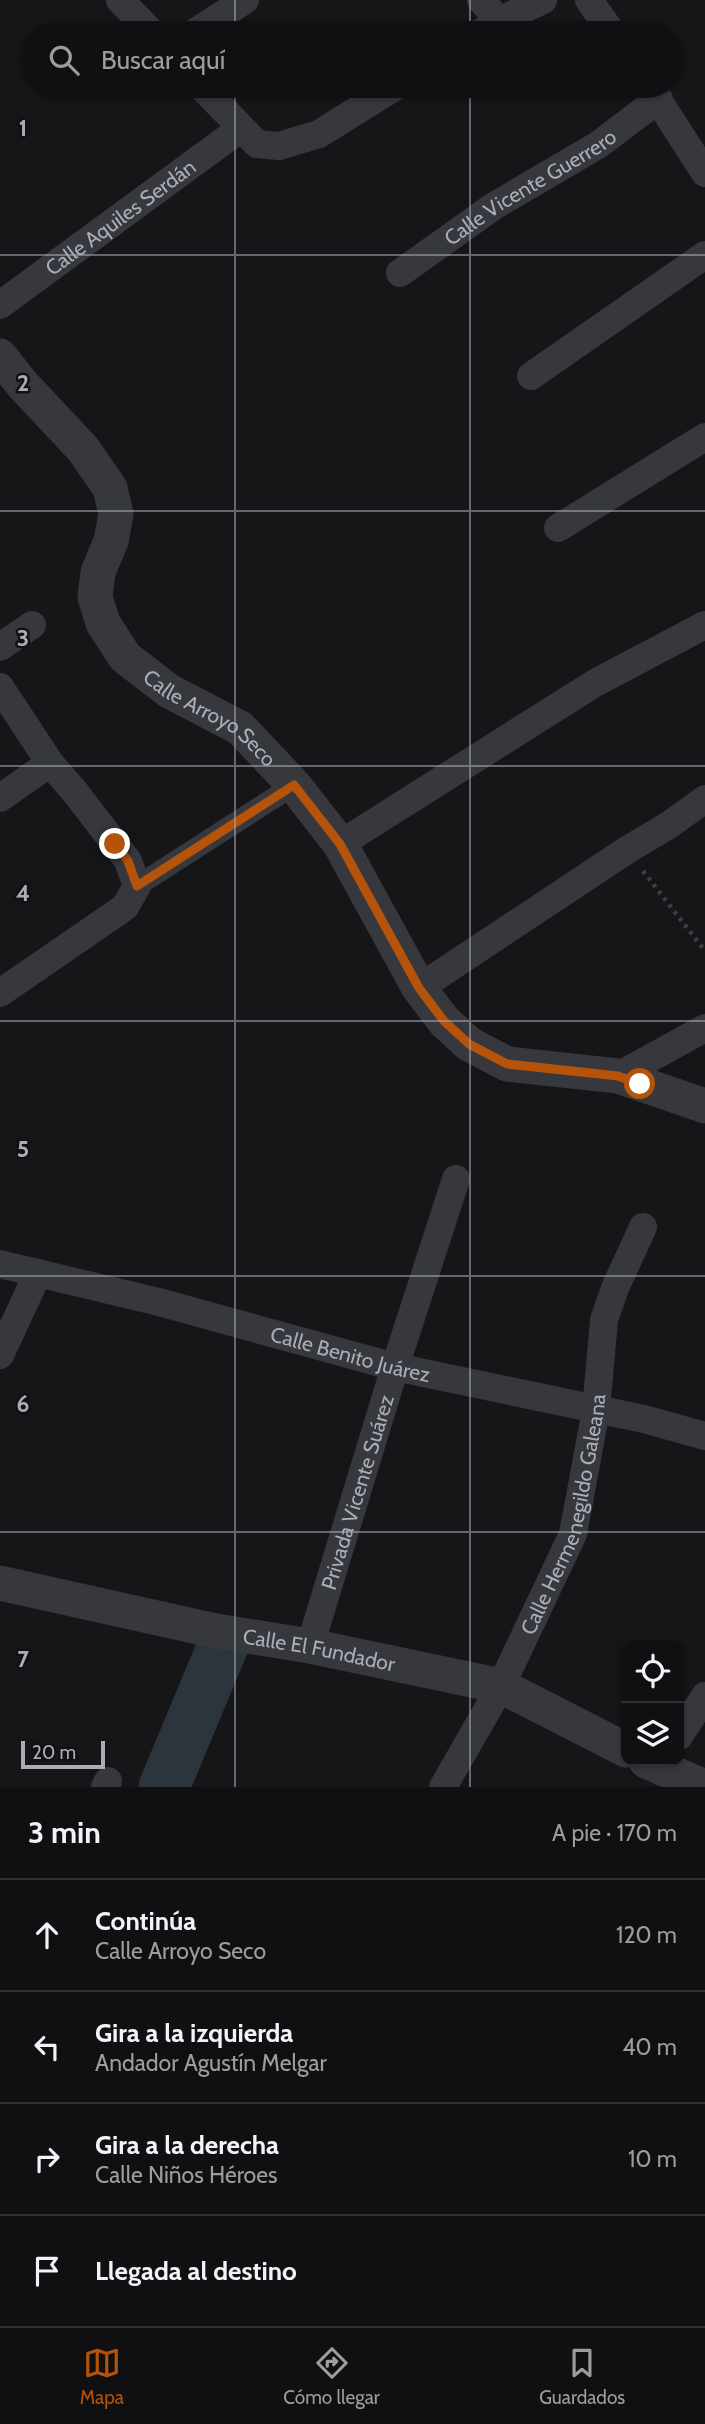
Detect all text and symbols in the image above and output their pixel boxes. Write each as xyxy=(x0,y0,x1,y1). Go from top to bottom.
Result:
search box xyxy=(21,21,684,98)
icon: search xyxy=(45,41,83,79)
text: Buscar aquí xyxy=(101,44,225,76)
text: 1 xyxy=(19,114,27,142)
street label: Calle Vicente Guerrero xyxy=(439,124,621,250)
street label: Calle Aquiles Serdán xyxy=(40,154,200,280)
text: 2 xyxy=(17,369,29,397)
text: 3 xyxy=(17,624,29,652)
street label: Calle Arroyo Seco xyxy=(139,664,282,771)
route end xyxy=(99,828,130,859)
text: 4 xyxy=(16,879,30,907)
route start xyxy=(624,1068,655,1099)
text: 5 xyxy=(17,1135,29,1163)
street label: Calle Benito Juárez xyxy=(268,1321,433,1387)
text: 6 xyxy=(17,1390,29,1418)
street label: Privada Vicente Suárez xyxy=(315,1391,398,1592)
street label: Calle Hermenegildo Galeana xyxy=(515,1393,610,1638)
street label: Calle El Fundador xyxy=(241,1623,398,1676)
map controls xyxy=(621,1640,684,1766)
button: locate xyxy=(621,1640,684,1703)
text: 7 xyxy=(17,1645,29,1673)
button: layers xyxy=(621,1703,684,1766)
scale bar xyxy=(21,1738,105,1770)
text: 20 m xyxy=(32,1741,76,1764)
text: 3 min xyxy=(28,1814,101,1851)
text: A pie · 170 m xyxy=(552,1819,677,1847)
text: Continúa xyxy=(95,1905,196,1937)
icon: ahead xyxy=(28,1916,66,1954)
text: 120 m xyxy=(616,1921,677,1949)
text: Calle Arroyo Seco xyxy=(95,1937,266,1965)
text: Gira a la izquierda xyxy=(95,2017,293,2049)
icon: left xyxy=(28,2028,66,2066)
text: 40 m xyxy=(622,2033,677,2061)
text: Andador Agustín Melgar xyxy=(95,2049,327,2077)
text: Gira a la derecha xyxy=(95,2129,279,2161)
icon: right xyxy=(28,2140,66,2178)
text: 10 m xyxy=(628,2145,677,2173)
text: Calle Niños Héroes xyxy=(95,2161,278,2189)
icon: arrive xyxy=(28,2252,66,2290)
text: Llegada al destino xyxy=(95,2255,297,2287)
tab: Mapa xyxy=(80,2344,124,2409)
tab: Cómo llegar xyxy=(283,2344,380,2409)
tab: Guardados xyxy=(539,2344,625,2409)

